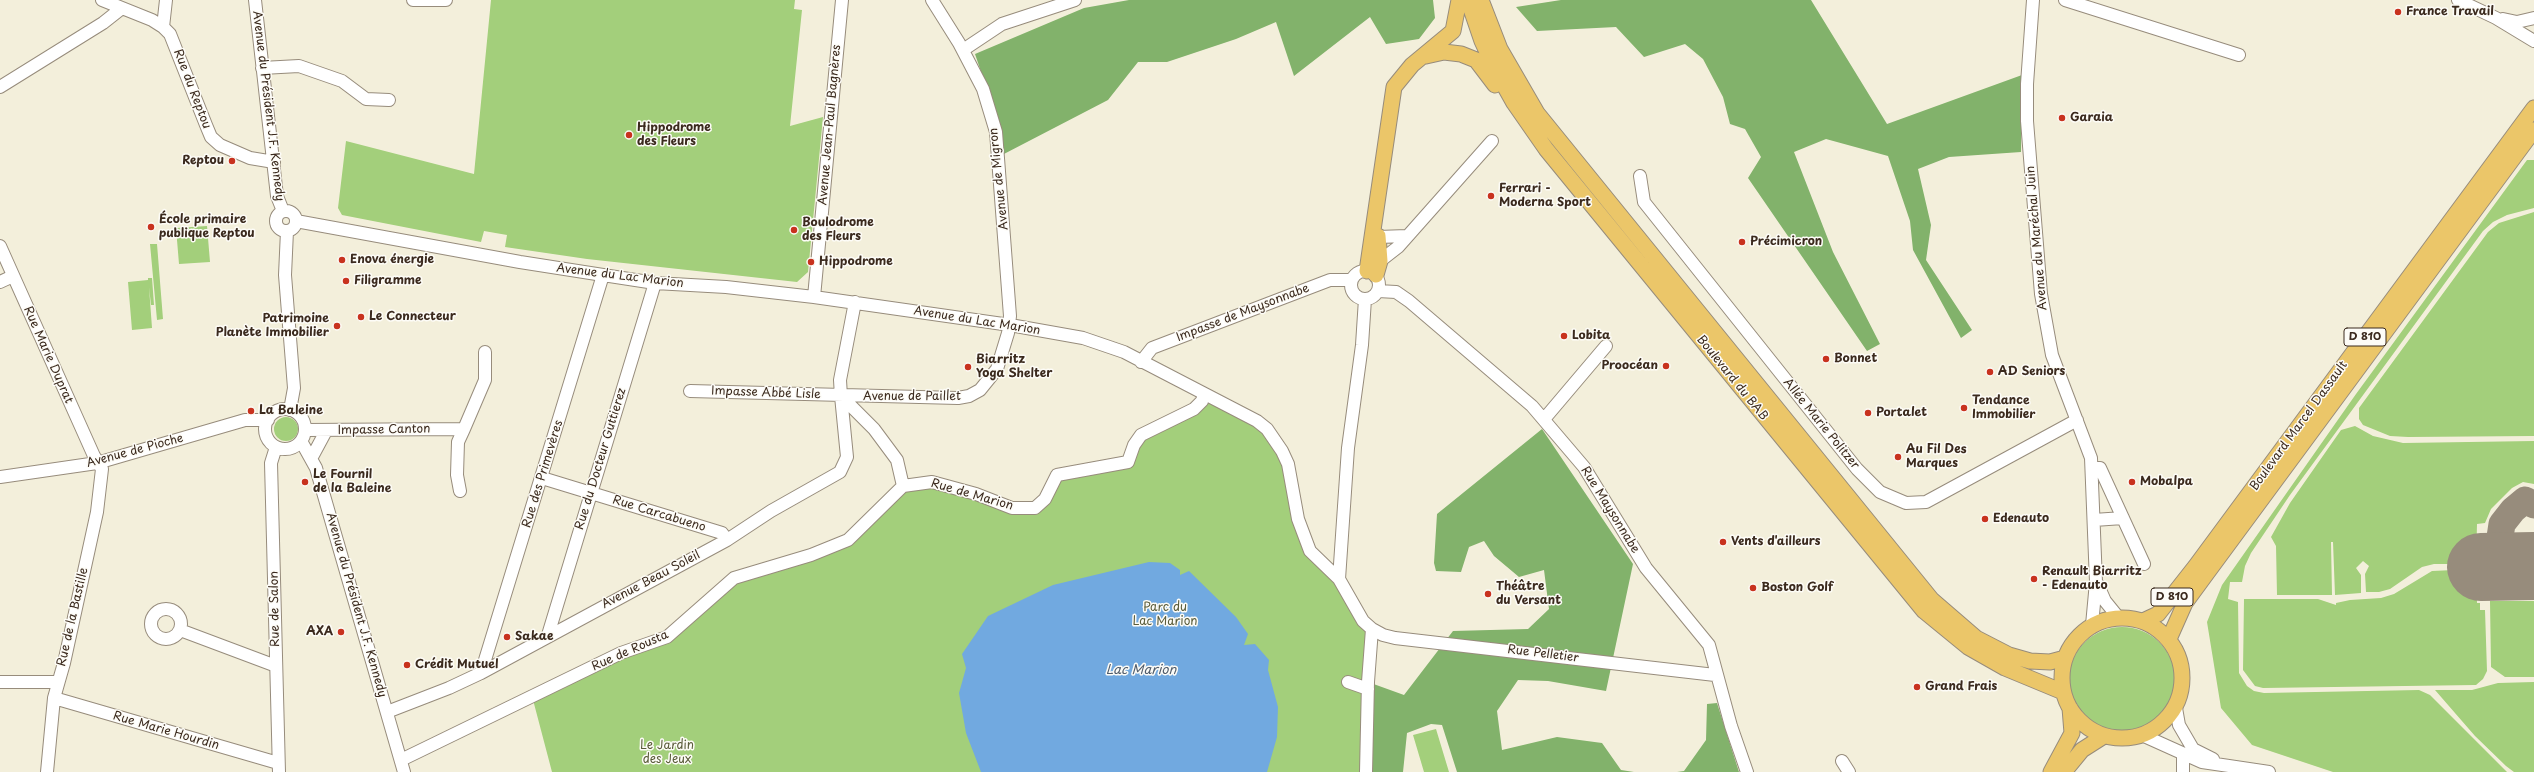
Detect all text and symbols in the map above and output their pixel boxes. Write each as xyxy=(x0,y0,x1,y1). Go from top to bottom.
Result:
place label: France Travail xyxy=(2406,5,2494,19)
marker: France Travail xyxy=(2393,7,2403,17)
street label: Avenue du Président J.F. Kennedy xyxy=(249,10,287,202)
street label: Avenue Jean-Paul Bagnères xyxy=(816,44,844,206)
street label: Rue du Reptou xyxy=(170,47,214,131)
place label: Garaia xyxy=(2070,111,2113,125)
marker: Garaia xyxy=(2057,113,2067,123)
place label: Hippodrome des Fleurs xyxy=(637,121,711,149)
street label: Avenue de Migron xyxy=(986,127,1012,231)
marker: Hippodrome des Fleurs xyxy=(624,130,634,140)
place label: Reptou xyxy=(182,154,224,168)
marker: Reptou xyxy=(227,156,237,166)
street label: Avenue du Maréchal Juin xyxy=(2024,165,2050,311)
place label: Ferrari - Moderna Sport xyxy=(1499,182,1591,210)
marker: Ferrari - Moderna Sport xyxy=(1486,191,1496,201)
place label: École primaire publique Reptou xyxy=(159,213,255,241)
place label: Boulodrome des Fleurs xyxy=(802,216,874,244)
marker: École primaire publique Reptou xyxy=(146,222,156,232)
marker: Boulodrome des Fleurs xyxy=(789,225,799,235)
place label: Précimicron xyxy=(1750,235,1822,249)
marker: Précimicron xyxy=(1737,237,1747,247)
place label: Enova énergie xyxy=(350,253,434,267)
marker: Enova énergie xyxy=(337,255,347,265)
place label: Hippodrome xyxy=(819,255,893,269)
marker: Hippodrome xyxy=(806,257,816,267)
street label: Avenue du Lac Marion xyxy=(556,261,684,291)
place label: Filigramme xyxy=(354,274,422,288)
marker: Filigramme xyxy=(341,276,351,286)
street label: Impasse de Maysonnabe xyxy=(1174,281,1312,345)
street label: Rue Marie Duprat xyxy=(20,304,76,406)
street label: Avenue du Lac Marion xyxy=(913,304,1041,338)
place label: Le Connecteur xyxy=(369,310,456,324)
place label: Patrimoine Planète Immobilier xyxy=(216,312,329,340)
marker: Le Connecteur xyxy=(356,312,366,322)
marker: Patrimoine Planète Immobilier xyxy=(332,321,342,331)
road number: D 810 xyxy=(2344,328,2386,346)
place label: Lobita xyxy=(1572,329,1610,343)
marker: Lobita xyxy=(1559,331,1569,341)
street label: Boulevard du BAB xyxy=(1693,333,1771,423)
place label: Bonnet xyxy=(1834,352,1877,366)
place label: Biarritz Yoga Shelter xyxy=(976,353,1052,381)
marker: Bonnet xyxy=(1821,354,1831,364)
street label: Boulevard Marcel Dassault xyxy=(2247,358,2351,494)
place label: Proocéan xyxy=(1601,359,1658,373)
marker: Proocéan xyxy=(1661,361,1671,371)
marker: Biarritz Yoga Shelter xyxy=(963,362,973,372)
place label: AD Seniors xyxy=(1998,365,2065,379)
marker: AD Seniors xyxy=(1985,367,1995,377)
street label: Allée Marie Politzer xyxy=(1780,376,1862,472)
street label: Impasse Abbé Lisle xyxy=(711,384,821,402)
street label: Rue du Docteur Guttierez xyxy=(573,386,629,532)
street label: Avenue de Paillet xyxy=(863,390,961,404)
place label: Tendance Immobilier xyxy=(1972,394,2036,422)
marker: Tendance Immobilier xyxy=(1959,403,1969,413)
place label: La Baleine xyxy=(259,404,323,418)
marker: La Baleine xyxy=(246,406,256,416)
place label: Portalet xyxy=(1876,406,1927,420)
marker: Portalet xyxy=(1863,408,1873,418)
street label: Rue des Primevères xyxy=(520,418,566,530)
street label: Impasse Canton xyxy=(337,422,431,438)
street label: Avenue de Pioche xyxy=(85,431,185,471)
place label: Au Fil Des Marques xyxy=(1906,443,1967,471)
marker: Au Fil Des Marques xyxy=(1893,452,1903,462)
street label: Rue Maysonnabe xyxy=(1577,464,1643,556)
place label: Le Fournil de la Baleine xyxy=(313,468,391,496)
place label: Mobalpa xyxy=(2140,475,2193,489)
street label: Rue de Marion xyxy=(929,476,1015,514)
marker: Le Fournil de la Baleine xyxy=(300,477,310,487)
marker: Mobalpa xyxy=(2127,477,2137,487)
street label: Rue Carcabueno xyxy=(611,493,707,535)
street label: Avenue du Président J.F. Kennedy xyxy=(323,511,389,699)
place label: Edenauto xyxy=(1993,512,2049,526)
marker: Edenauto xyxy=(1980,514,1990,524)
place label: Vents d'ailleurs xyxy=(1731,535,1820,549)
marker: Vents d'ailleurs xyxy=(1718,537,1728,547)
street label: Avenue Beau Soleil xyxy=(599,548,703,612)
place label: Renault Biarritz - Edenauto xyxy=(2042,565,2142,593)
street label: Rue de la Bastille xyxy=(55,566,91,668)
street label: Rue de Salon xyxy=(267,571,283,647)
marker: Renault Biarritz - Edenauto xyxy=(2029,574,2039,584)
place label: Théâtre du Versant xyxy=(1496,580,1561,608)
place label: Boston Golf xyxy=(1761,581,1833,595)
marker: Boston Golf xyxy=(1748,583,1758,593)
road number: D 810 xyxy=(2151,588,2193,606)
marker: Théâtre du Versant xyxy=(1483,589,1493,599)
park label: Parc du Lac Marion xyxy=(1132,601,1198,629)
place label: AXA xyxy=(306,625,333,639)
marker: AXA xyxy=(336,627,346,637)
street label: Rue de Rousta xyxy=(589,628,671,674)
place label: Sakae xyxy=(515,630,553,644)
marker: Sakae xyxy=(502,632,512,642)
street label: Rue Pelletier xyxy=(1507,642,1579,666)
place label: Crédit Mutuel xyxy=(415,658,499,672)
marker: Crédit Mutuel xyxy=(402,660,412,670)
water label: Lac Marion xyxy=(1106,662,1176,678)
place label: Grand Frais xyxy=(1925,680,1997,694)
marker: Grand Frais xyxy=(1912,682,1922,692)
street label: Rue Marie Hourdin xyxy=(111,709,221,753)
park label: Le Jardin des Jeux xyxy=(640,739,694,767)

